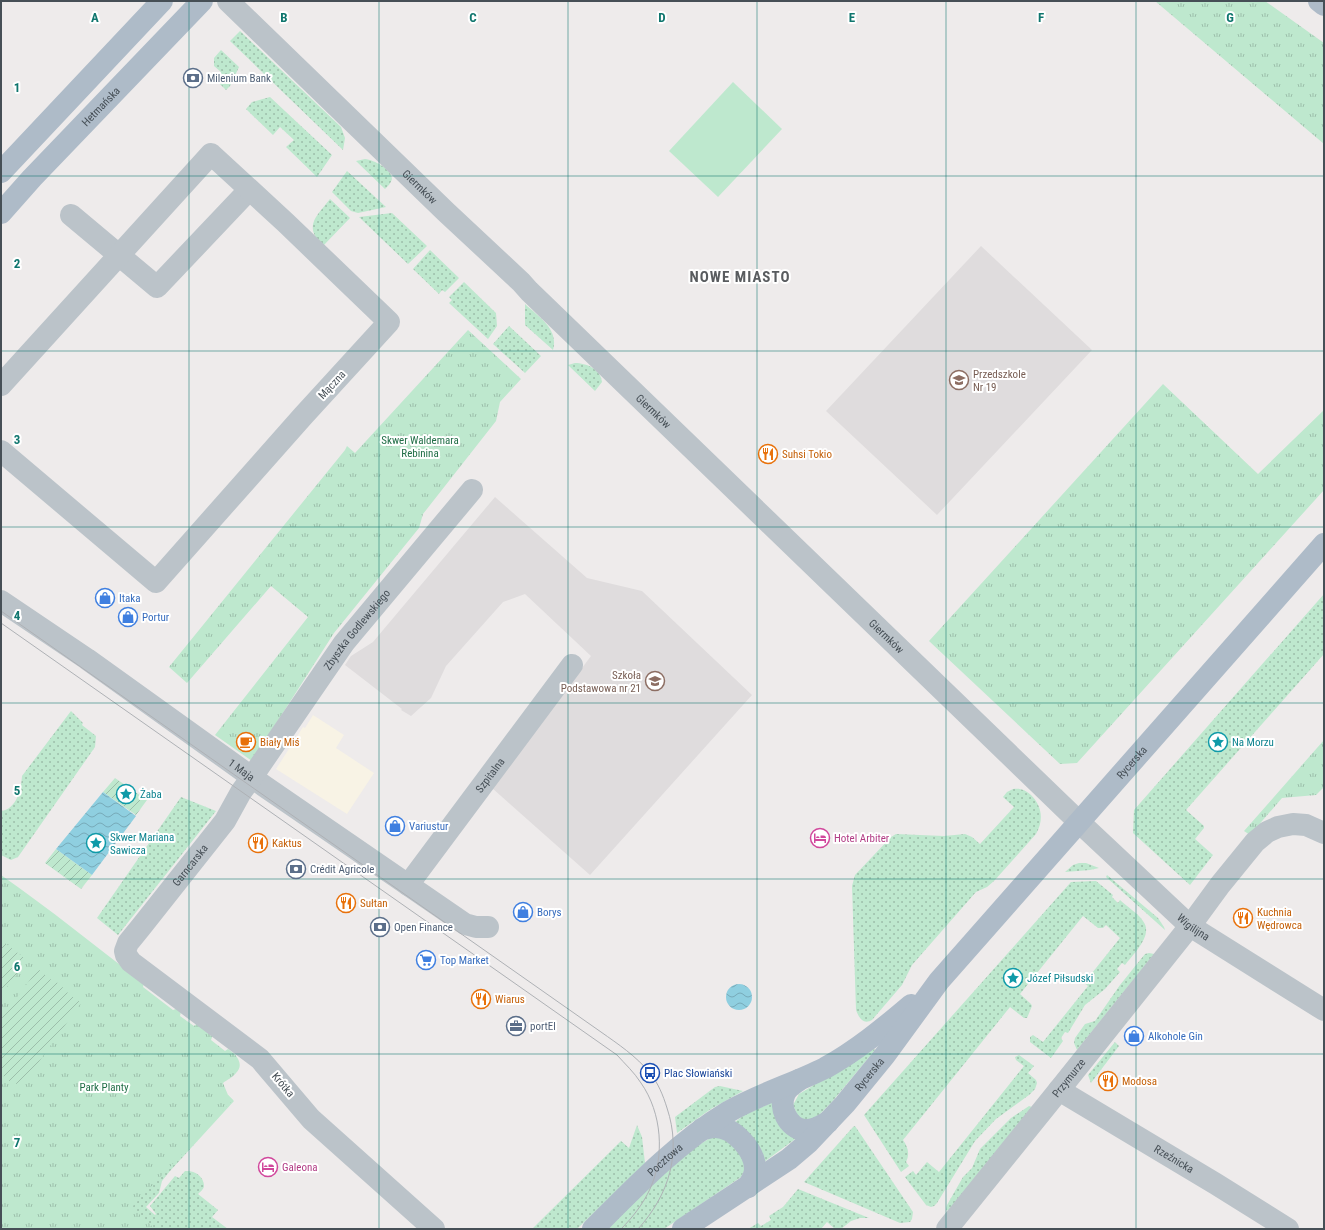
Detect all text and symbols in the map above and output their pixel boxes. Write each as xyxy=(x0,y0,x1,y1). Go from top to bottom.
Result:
text: A xyxy=(91,10,99,25)
text: B xyxy=(280,10,288,25)
text: C xyxy=(469,10,477,25)
text: D xyxy=(658,10,666,25)
text: E xyxy=(849,10,856,25)
text: F xyxy=(1038,10,1044,25)
text: G xyxy=(1226,10,1234,25)
bank icon: Milenium Bank xyxy=(182,67,204,89)
place label: Milenium Bank xyxy=(207,72,271,85)
text: 1 xyxy=(14,80,20,95)
street label: Hetmańska xyxy=(79,84,123,129)
street label: Giermków xyxy=(400,167,440,206)
text: 2 xyxy=(14,256,21,271)
district label: NOWE MIASTO xyxy=(690,268,790,286)
street label: Mączna xyxy=(316,368,348,402)
place label: Przedszkole Nr 19 xyxy=(973,368,1026,394)
school or university icon: Przedszkole Nr 19 xyxy=(948,369,970,391)
street label: Giermków xyxy=(633,391,674,431)
text: 3 xyxy=(14,432,20,447)
park label: Skwer Waldemara Rebinina xyxy=(381,434,459,460)
restaurant icon: Suhsi Tokio xyxy=(757,443,779,465)
place label: Suhsi Tokio xyxy=(782,448,832,461)
street label: Zbyszka Godlewskiego xyxy=(321,586,393,672)
shop icon: Itaka xyxy=(94,587,116,609)
place label: Itaka xyxy=(119,592,141,605)
shop icon: Portur xyxy=(117,606,139,628)
text: 4 xyxy=(14,608,21,623)
place label: Portur xyxy=(142,611,170,624)
street label: Giermków xyxy=(866,616,907,656)
place label: Szkoła Podstawowa nr 21 xyxy=(561,669,641,695)
school or university icon: Szkoła Podstawowa nr 21 xyxy=(644,670,666,692)
cafe icon: Biały Miś xyxy=(235,731,257,753)
place icon: Na Morzu xyxy=(1207,731,1229,753)
place label: Biały Miś xyxy=(260,736,300,749)
place label: Na Morzu xyxy=(1232,736,1274,749)
street label: Rycerska xyxy=(1114,743,1150,781)
street label: Szpitalna xyxy=(473,755,507,795)
street label: 1 Maja xyxy=(226,756,257,784)
text: 5 xyxy=(14,783,21,798)
place icon: Żaba xyxy=(115,783,137,805)
place label: Żaba xyxy=(140,788,162,801)
shop icon: Variustur xyxy=(384,815,406,837)
place label: Variustur xyxy=(409,820,449,833)
hotel icon: Hotel Arbiter xyxy=(809,827,831,849)
place label: Skwer Mariana Sawicza xyxy=(110,831,174,857)
place icon: Skwer Mariana Sawicza xyxy=(85,832,107,854)
restaurant icon: Kaktus xyxy=(247,832,269,854)
place label: Hotel Arbiter xyxy=(834,832,890,845)
place label: Kaktus xyxy=(272,837,302,850)
street label: Garncarska xyxy=(170,842,210,889)
bank icon: Crédit Agricole xyxy=(285,858,307,880)
place label: Crédit Agricole xyxy=(310,863,374,876)
restaurant icon: Sułtan xyxy=(335,892,357,914)
place label: Sułtan xyxy=(360,897,388,910)
shop icon: Borys xyxy=(512,901,534,923)
place label: Borys xyxy=(537,906,562,919)
place label: Kuchnia Wędrowca xyxy=(1257,906,1302,932)
restaurant icon: Kuchnia Wędrowca xyxy=(1232,907,1254,929)
street label: Wigilijna xyxy=(1175,911,1212,943)
bank icon: Open Finance xyxy=(369,916,391,938)
place label: Open Finance xyxy=(394,921,453,934)
supermarket icon: Top Market xyxy=(415,949,437,971)
place label: Top Market xyxy=(440,954,489,967)
text: 6 xyxy=(14,959,21,974)
place icon: Józef Piłsudski xyxy=(1002,967,1024,989)
place label: Józef Piłsudski xyxy=(1027,972,1093,985)
restaurant icon: Wiarus xyxy=(470,988,492,1010)
place label: Wiarus xyxy=(495,993,525,1006)
office icon: portEl xyxy=(505,1015,527,1037)
place label: portEl xyxy=(530,1020,556,1033)
shop icon: Alkohole Gin xyxy=(1123,1025,1145,1047)
place label: Alkohole Gin xyxy=(1148,1030,1203,1043)
street label: Rycerska xyxy=(852,1055,887,1094)
street label: Przymurze xyxy=(1049,1056,1088,1100)
bus stop icon: Plac Słowiański xyxy=(639,1062,661,1084)
place label: Plac Słowiański xyxy=(664,1067,732,1080)
street label: Krótka xyxy=(269,1070,297,1100)
restaurant icon: Modosa xyxy=(1097,1070,1119,1092)
place label: Modosa xyxy=(1122,1075,1157,1088)
park label: Park Planty xyxy=(79,1081,129,1094)
text: 7 xyxy=(14,1135,21,1150)
street label: Pocztowa xyxy=(645,1141,685,1179)
street label: Rzeźnicka xyxy=(1152,1142,1196,1176)
hotel icon: Galeona xyxy=(257,1156,279,1178)
place label: Galeona xyxy=(282,1161,318,1174)

